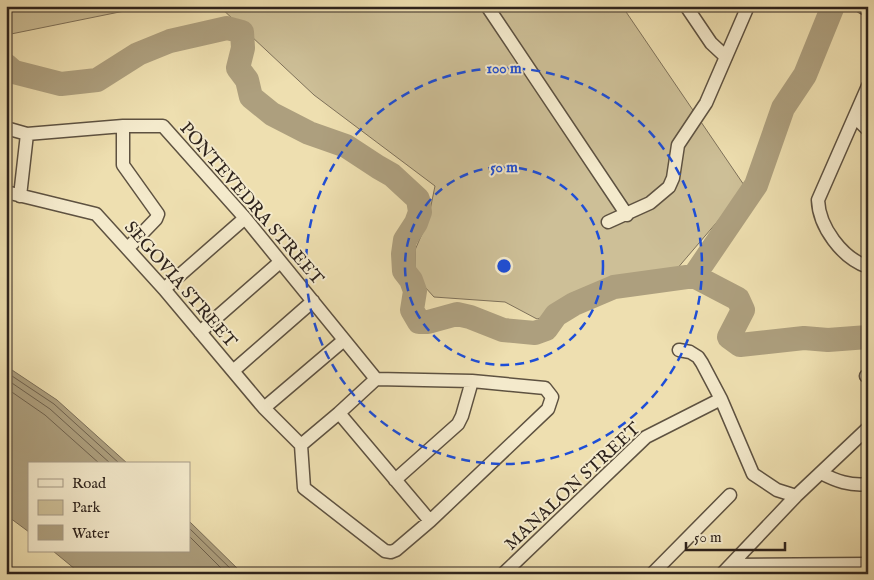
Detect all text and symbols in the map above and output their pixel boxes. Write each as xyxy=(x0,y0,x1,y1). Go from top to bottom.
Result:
text: 100 m xyxy=(486,59,522,78)
street label: PONTEVEDRA STREET xyxy=(174,118,328,290)
text: 50 m xyxy=(490,158,518,177)
street label: SEGOVIA STREET xyxy=(119,217,241,353)
centre of rings xyxy=(495,257,513,275)
street label: MANALON STREET xyxy=(500,418,646,556)
legend xyxy=(28,462,190,552)
text: Road xyxy=(72,474,107,493)
text: Park xyxy=(72,498,102,517)
scale bar xyxy=(686,520,785,552)
text: Water xyxy=(72,524,110,543)
text: 50 m xyxy=(694,528,722,547)

